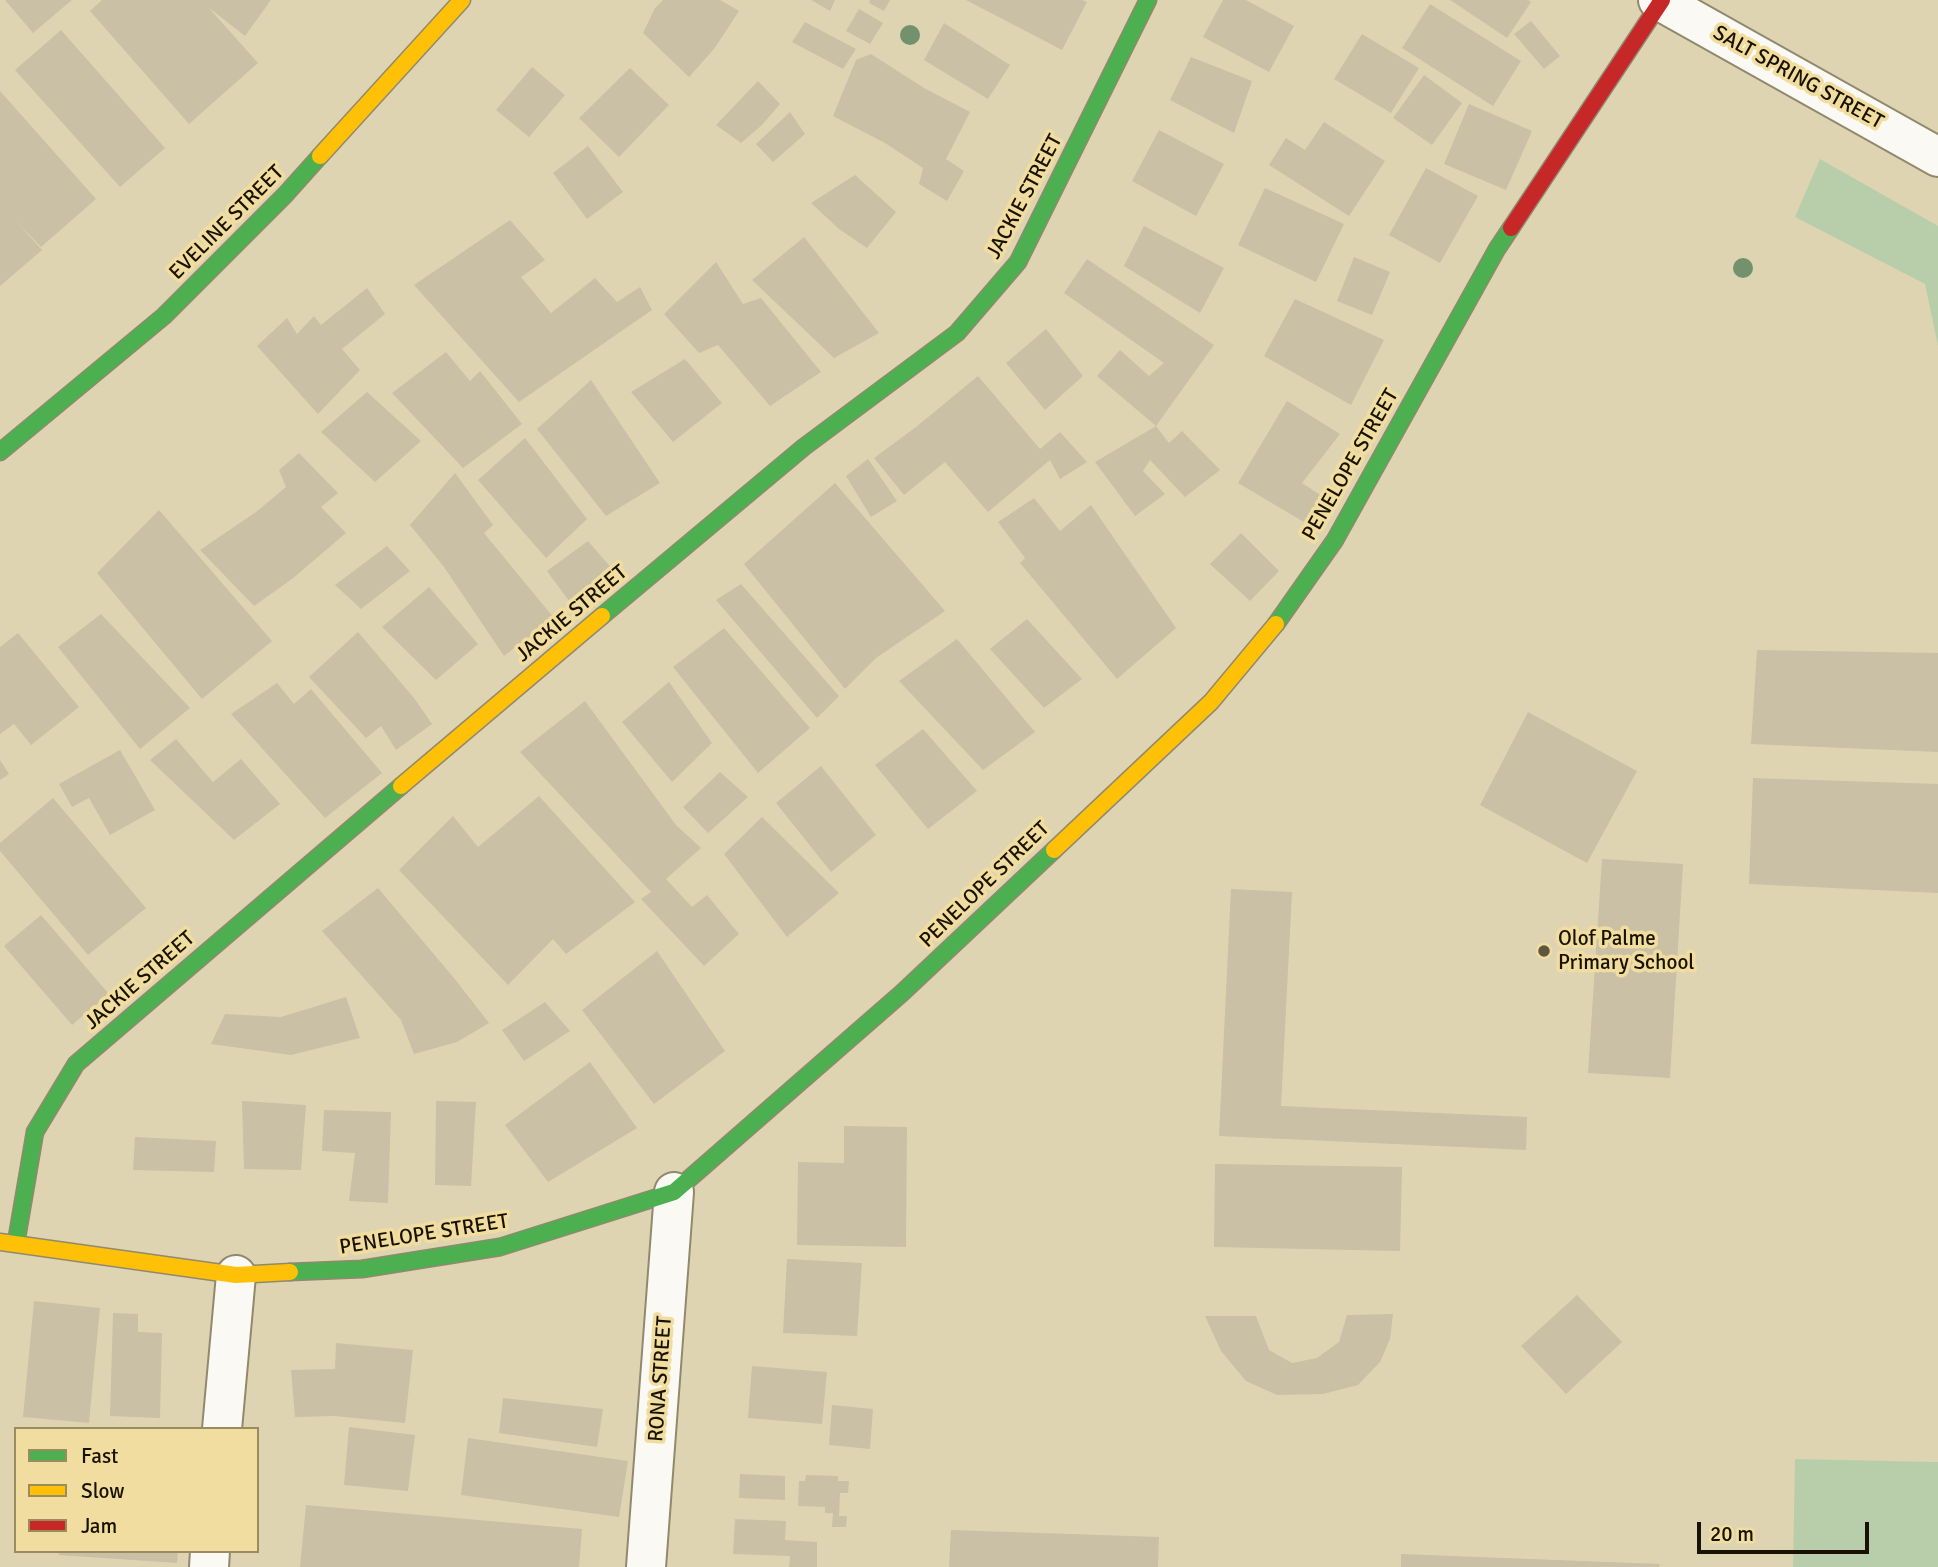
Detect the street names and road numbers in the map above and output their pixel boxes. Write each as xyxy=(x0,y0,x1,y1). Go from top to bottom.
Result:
street label: SALT SPRING STREET xyxy=(1708,21,1888,135)
street label: JACKIE STREET xyxy=(982,130,1068,264)
street label: EVELINE STREET xyxy=(164,160,290,286)
street label: PENELOPE STREET xyxy=(1297,385,1405,545)
street label: JACKIE STREET xyxy=(511,560,633,668)
street label: PENELOPE STREET xyxy=(915,817,1055,953)
street label: JACKIE STREET xyxy=(80,926,200,1036)
street label: PENELOPE STREET xyxy=(338,1209,510,1261)
street label: RONA STREET xyxy=(644,1315,678,1443)

